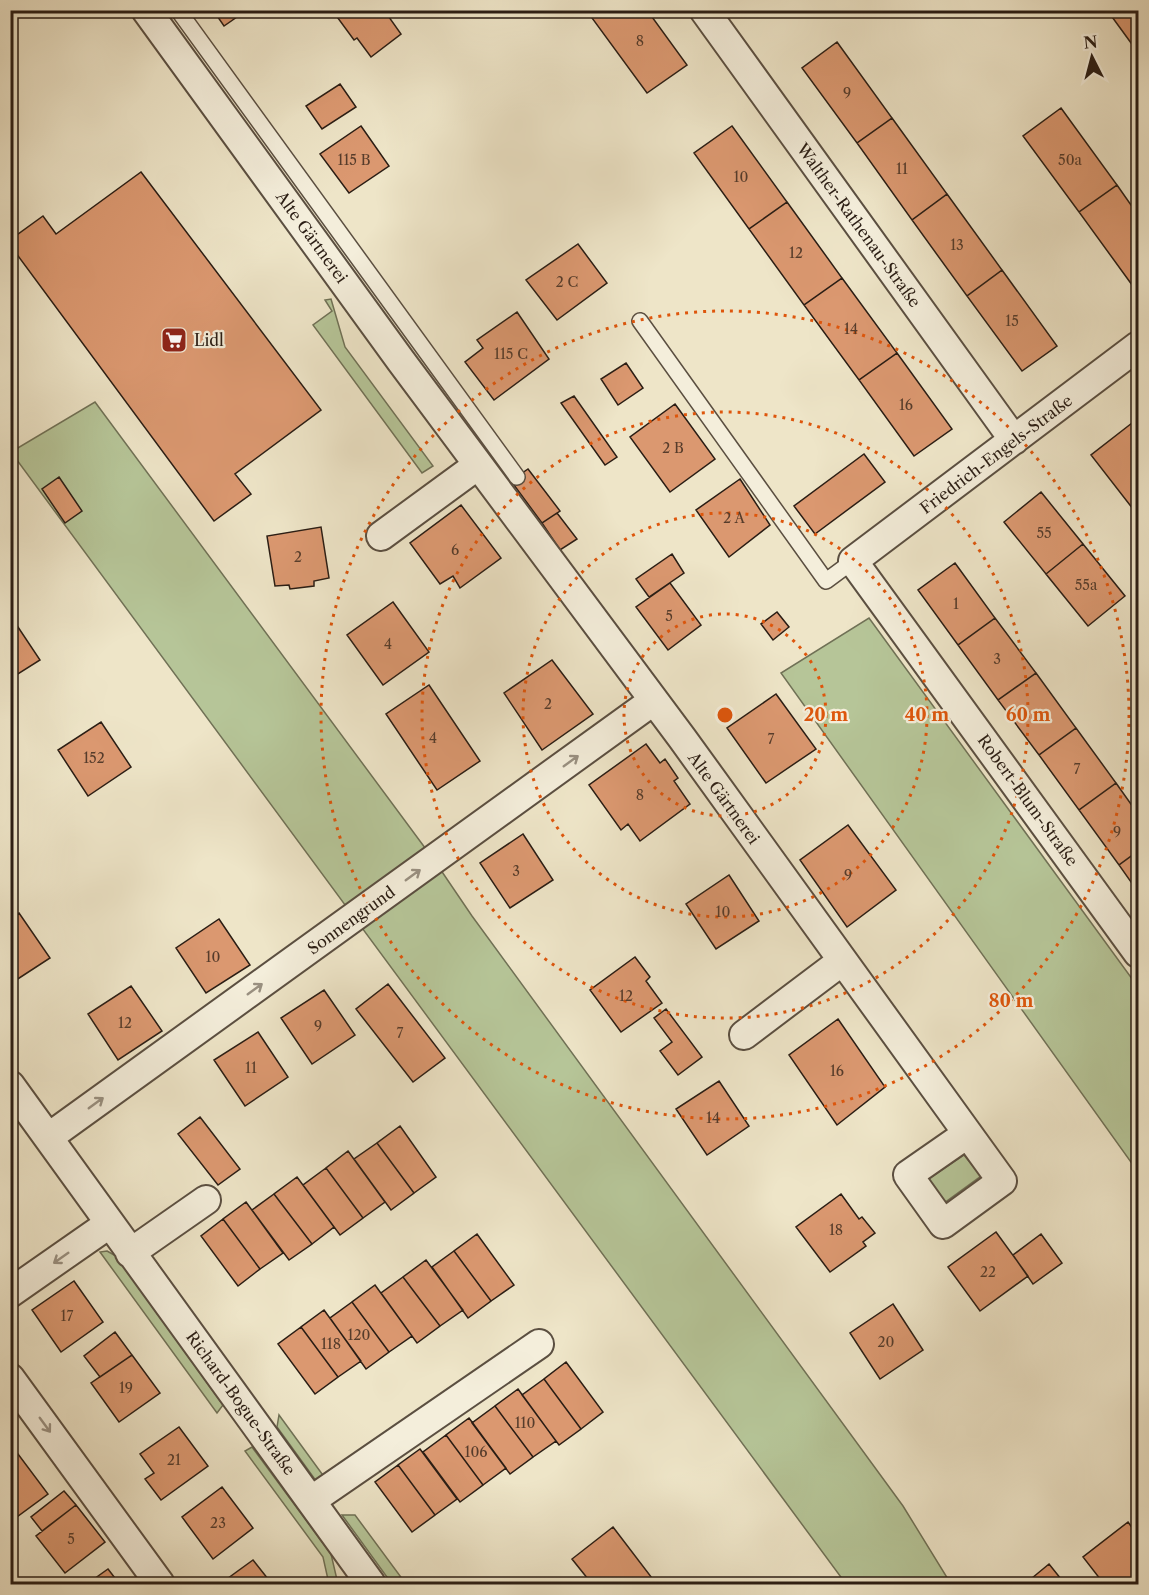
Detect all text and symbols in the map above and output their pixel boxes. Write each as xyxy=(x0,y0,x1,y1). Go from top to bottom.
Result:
north arrow xyxy=(1062,27,1122,87)
text: N xyxy=(1082,31,1098,53)
house number: 8 xyxy=(636,32,644,50)
house number: 9 xyxy=(843,84,851,102)
street label: Walther-Rathenau-Straße xyxy=(792,138,925,311)
house number: 115 B xyxy=(338,151,371,169)
house number: 50a xyxy=(1058,151,1083,169)
house number: 11 xyxy=(896,160,908,178)
house number: 10 xyxy=(734,168,748,186)
street label: Alte Gärtnerei xyxy=(271,186,352,287)
house number: 13 xyxy=(950,236,964,254)
house number: 12 xyxy=(789,244,803,262)
house number: 2 C xyxy=(556,273,578,291)
house number: 15 xyxy=(1005,312,1019,330)
house number: 14 xyxy=(844,320,858,338)
supermarket icon: Lidl xyxy=(159,325,189,355)
place label: Lidl xyxy=(194,330,224,350)
house number: 115 C xyxy=(494,345,528,363)
street label: Friedrich-Engels-Straße xyxy=(916,390,1076,518)
house number: 16 xyxy=(899,396,913,414)
house number: 2 B xyxy=(662,439,684,457)
house number: 2 A xyxy=(723,509,745,527)
house number: 55 xyxy=(1036,524,1052,542)
house number: 6 xyxy=(451,541,459,559)
house number: 2 xyxy=(294,548,302,566)
house number: 55a xyxy=(1075,576,1098,594)
house number: 1 xyxy=(953,595,959,613)
house number: 5 xyxy=(665,607,673,625)
house number: 4 xyxy=(384,635,392,653)
house number: 3 xyxy=(993,650,1001,668)
house number: 2 xyxy=(544,695,552,713)
text: 20 m xyxy=(804,704,848,726)
text: 40 m xyxy=(905,704,949,726)
text: 60 m xyxy=(1006,704,1050,726)
centre of rings xyxy=(715,705,735,725)
house number: 4 xyxy=(429,729,437,747)
house number: 7 xyxy=(768,730,775,748)
street label: Robert-Blum-Straße xyxy=(974,730,1083,870)
street label: Alte Gärtnerei xyxy=(683,747,764,848)
house number: 152 xyxy=(83,749,105,767)
one-way arrow xyxy=(562,755,578,767)
house number: 7 xyxy=(1074,760,1081,778)
house number: 8 xyxy=(636,786,644,804)
house number: 9 xyxy=(1113,823,1121,841)
house number: 3 xyxy=(512,862,520,880)
house number: 9 xyxy=(844,866,852,884)
one-way arrow xyxy=(404,869,420,881)
street label: Sonnengrund xyxy=(303,881,399,958)
house number: 10 xyxy=(716,903,730,921)
house number: 10 xyxy=(206,948,220,966)
one-way arrow xyxy=(246,983,262,995)
house number: 12 xyxy=(619,987,633,1005)
text: 80 m xyxy=(988,990,1034,1012)
house number: 12 xyxy=(118,1014,132,1032)
house number: 9 xyxy=(314,1017,322,1035)
house number: 7 xyxy=(397,1024,404,1042)
house number: 11 xyxy=(245,1059,257,1077)
house number: 16 xyxy=(830,1062,844,1080)
one-way arrow xyxy=(88,1097,104,1110)
house number: 14 xyxy=(706,1109,720,1127)
house number: 18 xyxy=(829,1221,843,1239)
one-way arrow xyxy=(54,1252,70,1264)
house number: 22 xyxy=(980,1263,996,1281)
house number: 17 xyxy=(61,1307,73,1325)
house number: 120 xyxy=(348,1326,371,1344)
street label: Richard-Bogue-Straße xyxy=(182,1327,300,1479)
house number: 20 xyxy=(878,1333,895,1351)
house number: 118 xyxy=(321,1335,341,1353)
house number: 19 xyxy=(119,1379,133,1397)
house number: 110 xyxy=(515,1414,535,1432)
one-way arrow xyxy=(39,1417,51,1433)
house number: 106 xyxy=(465,1443,487,1461)
house number: 21 xyxy=(167,1451,181,1469)
house number: 23 xyxy=(210,1514,226,1532)
house number: 5 xyxy=(67,1530,75,1548)

